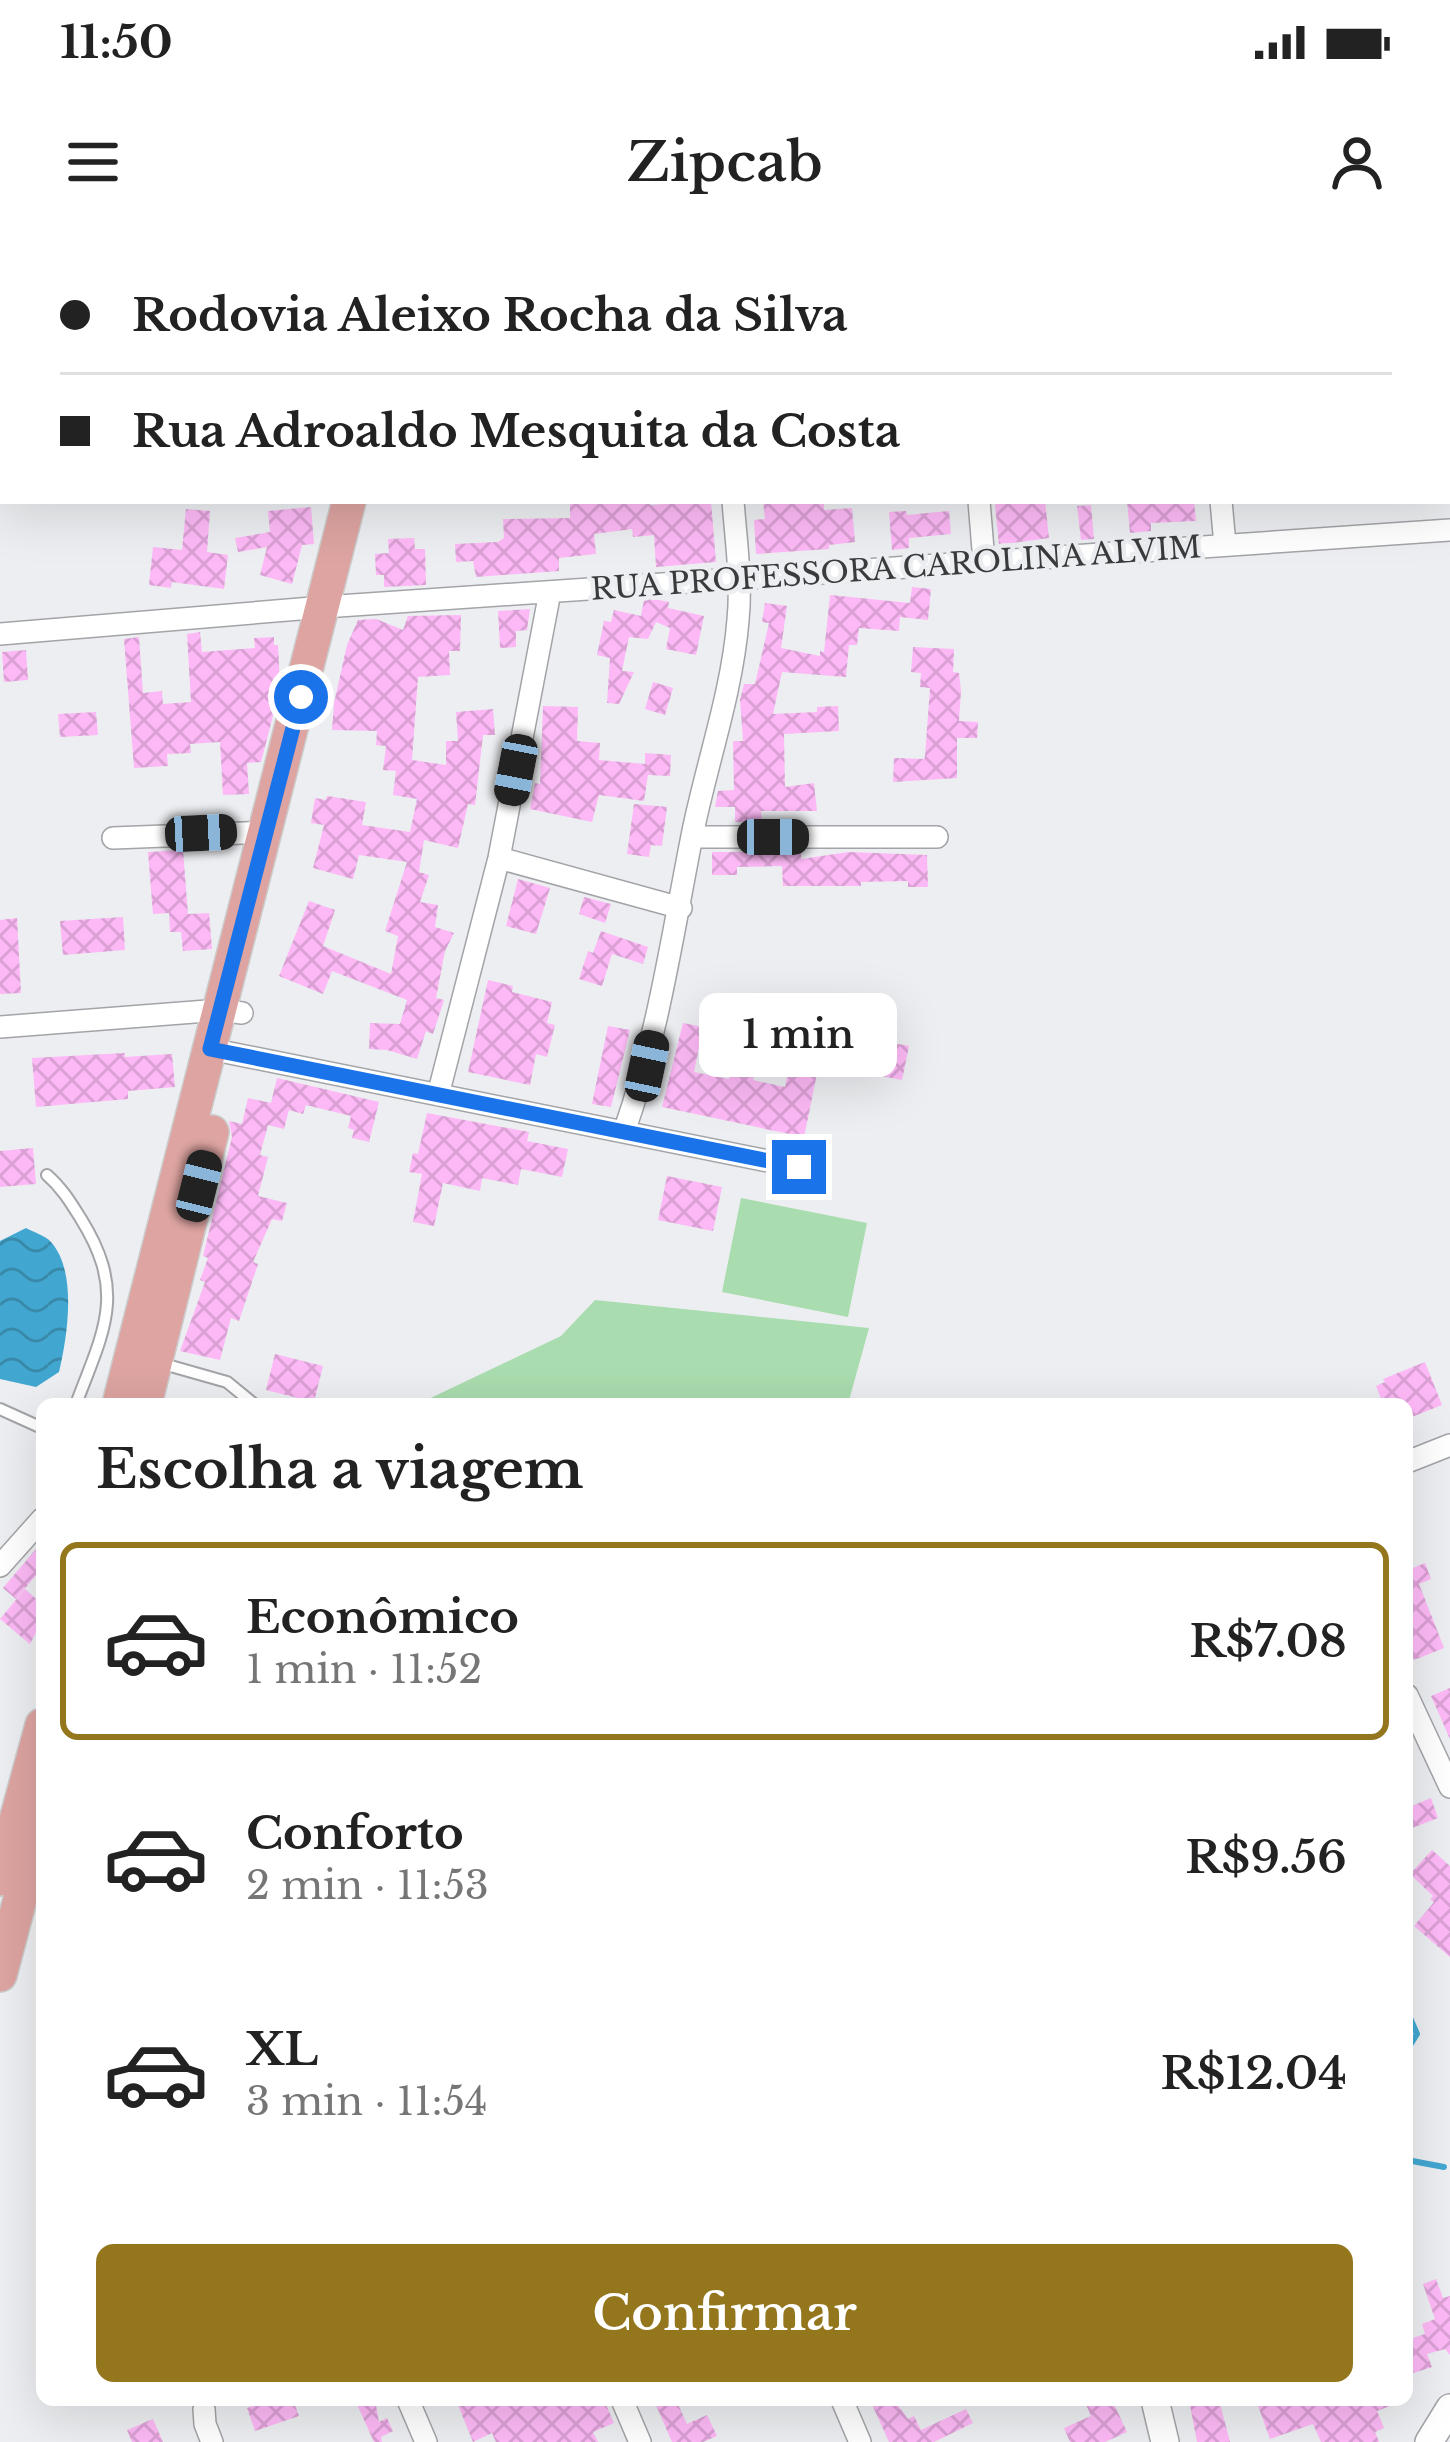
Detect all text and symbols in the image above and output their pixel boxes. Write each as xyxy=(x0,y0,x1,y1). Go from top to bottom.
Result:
text: 11:50 xyxy=(60,14,173,70)
icon: menu xyxy=(60,129,126,195)
text: Zipcab xyxy=(627,129,823,196)
icon: person xyxy=(1324,129,1390,195)
text: Rodovia Aleixo Rocha da Silva xyxy=(132,287,848,343)
text: Rua Adroaldo Mesquita da Costa xyxy=(132,403,901,459)
street label: RUA PROFESSORA CAROLINA ALVIM xyxy=(589,528,1203,608)
route start xyxy=(274,670,328,724)
car xyxy=(491,731,541,809)
car xyxy=(164,813,238,853)
car xyxy=(737,819,809,855)
callout: 1 min xyxy=(700,993,898,1077)
text: 1 min xyxy=(742,1010,854,1059)
car xyxy=(622,1027,672,1105)
route end xyxy=(772,1140,826,1194)
car xyxy=(173,1147,225,1225)
text: Escolha a viagem xyxy=(96,1436,583,1503)
icon: car xyxy=(102,1587,210,1695)
text: Econômico xyxy=(246,1589,519,1645)
text: R$7.08 xyxy=(1189,1613,1347,1669)
text: 1 min · 11:52 xyxy=(246,1645,482,1694)
icon: car xyxy=(102,1803,210,1911)
text: Conforto xyxy=(246,1805,464,1861)
text: R$9.56 xyxy=(1185,1829,1347,1885)
text: 2 min · 11:53 xyxy=(246,1861,489,1910)
icon: car xyxy=(102,2019,210,2127)
text: XL xyxy=(246,2021,318,2077)
text: R$12.04 xyxy=(1160,2045,1347,2101)
text: 3 min · 11:54 xyxy=(246,2077,488,2126)
button: Confirmar xyxy=(96,2244,1353,2382)

